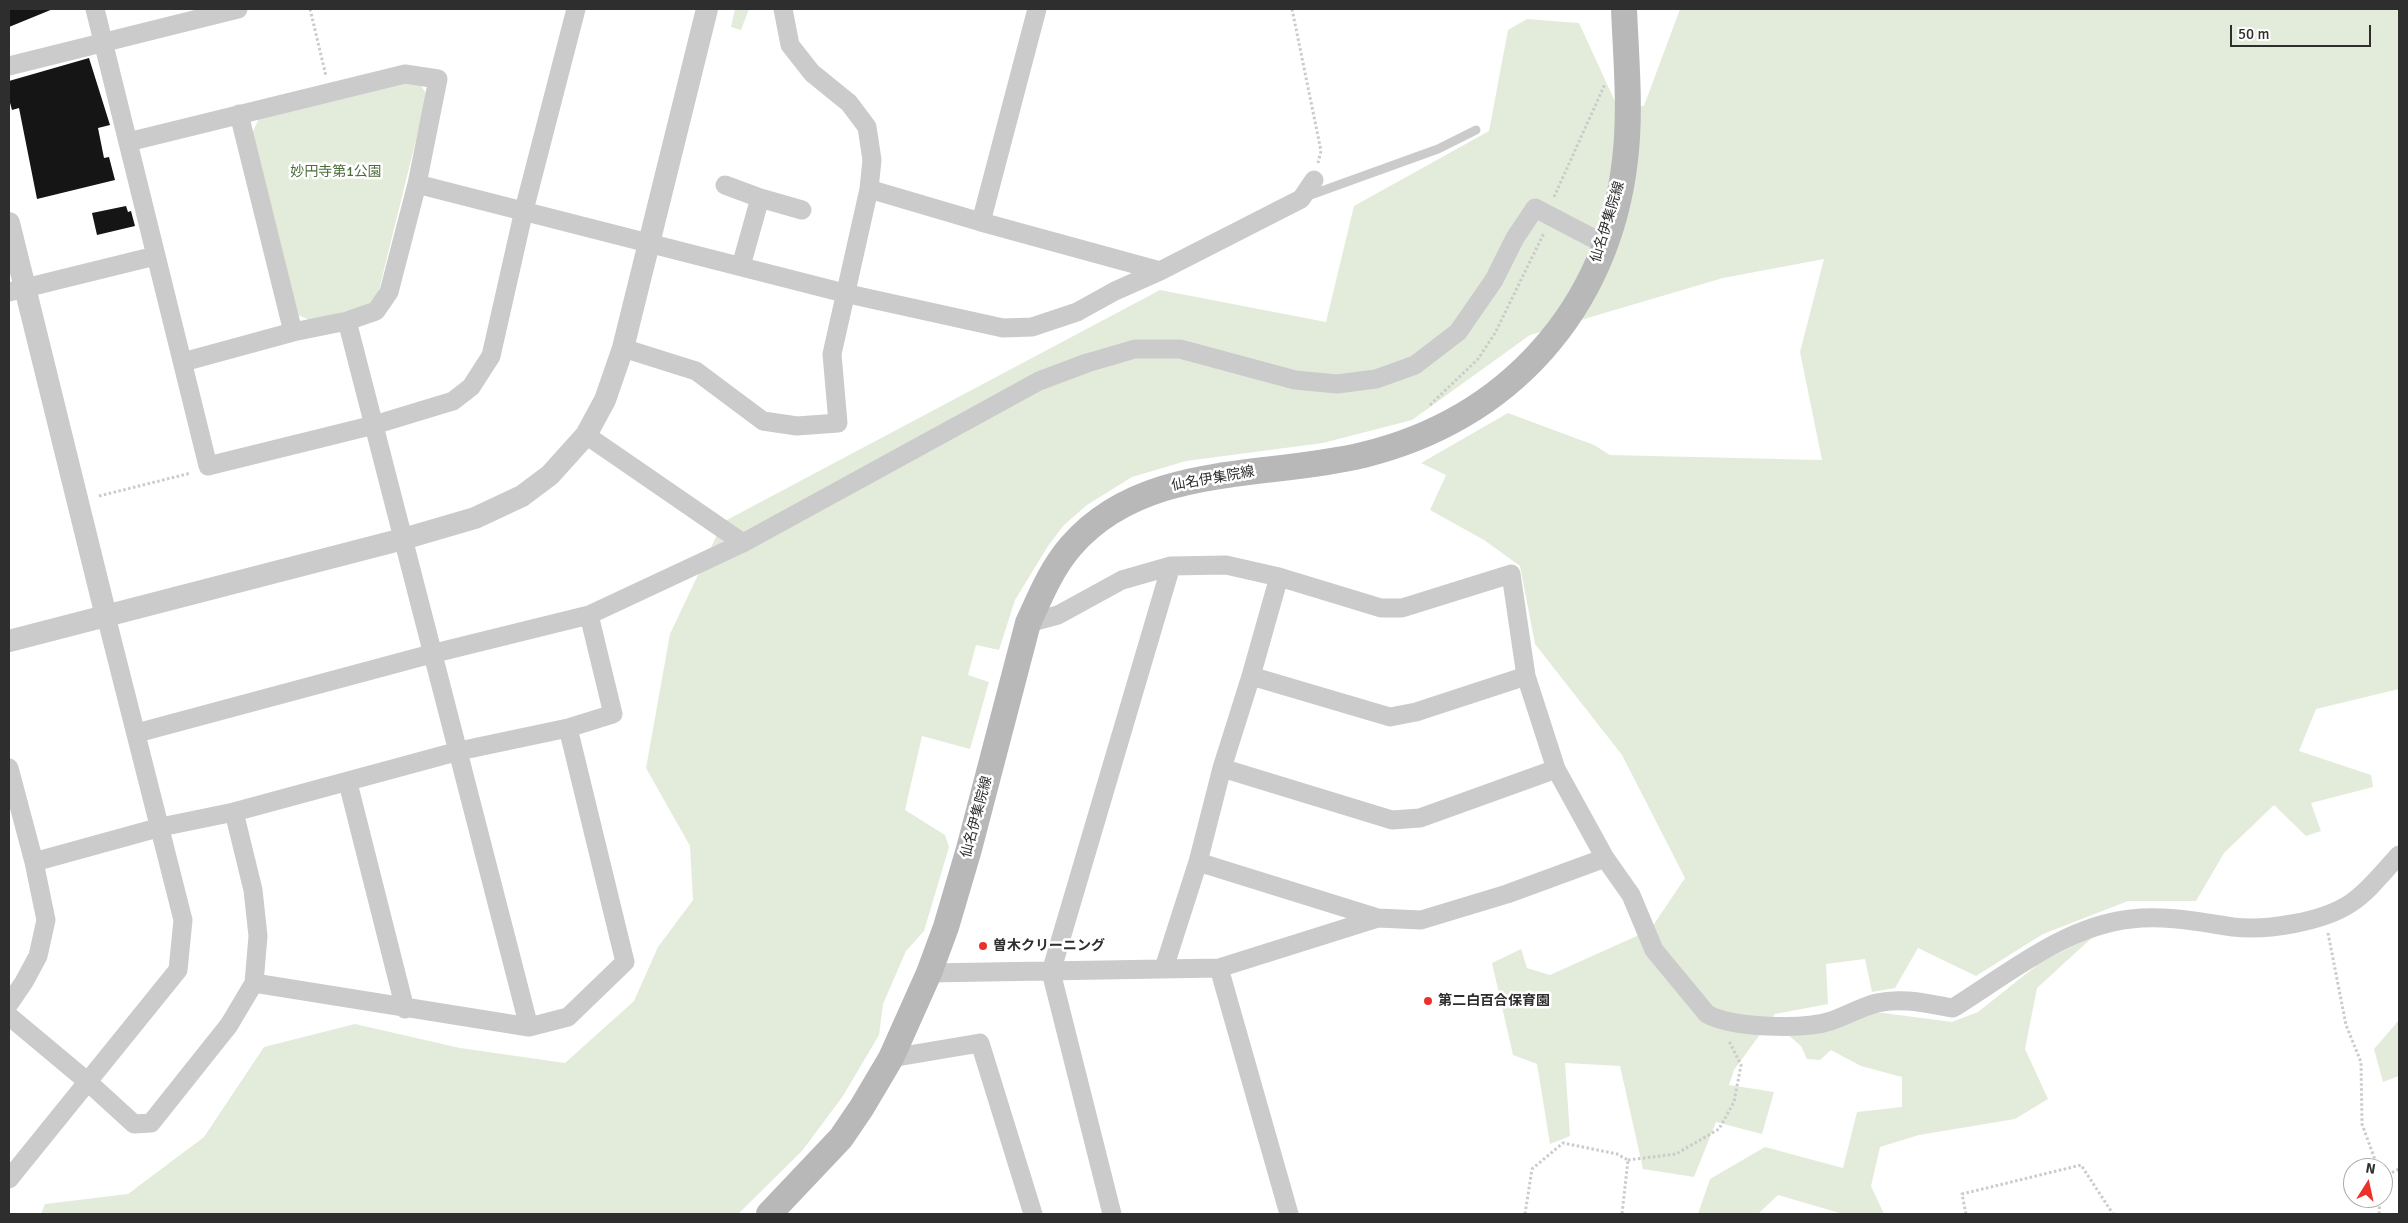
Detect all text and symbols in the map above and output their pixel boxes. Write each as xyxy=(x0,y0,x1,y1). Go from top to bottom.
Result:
scale bar xyxy=(2233,15,2374,47)
text: 50 m xyxy=(2238,25,2269,43)
park label: 妙円寺第1公園 xyxy=(290,164,382,180)
street label: 仙名伊集院線 xyxy=(1588,179,1628,265)
street label: 仙名伊集院線 xyxy=(1170,463,1256,495)
street label: 仙名伊集院線 xyxy=(958,774,996,860)
place label: 曽木クリーニング xyxy=(993,938,1105,954)
marker: 曽木クリーニング xyxy=(977,940,989,952)
place label: 第二白百合保育園 xyxy=(1438,993,1550,1009)
marker: 第二白百合保育園 xyxy=(1422,995,1434,1007)
north arrow xyxy=(2343,1158,2393,1208)
text: N xyxy=(2364,1160,2377,1178)

